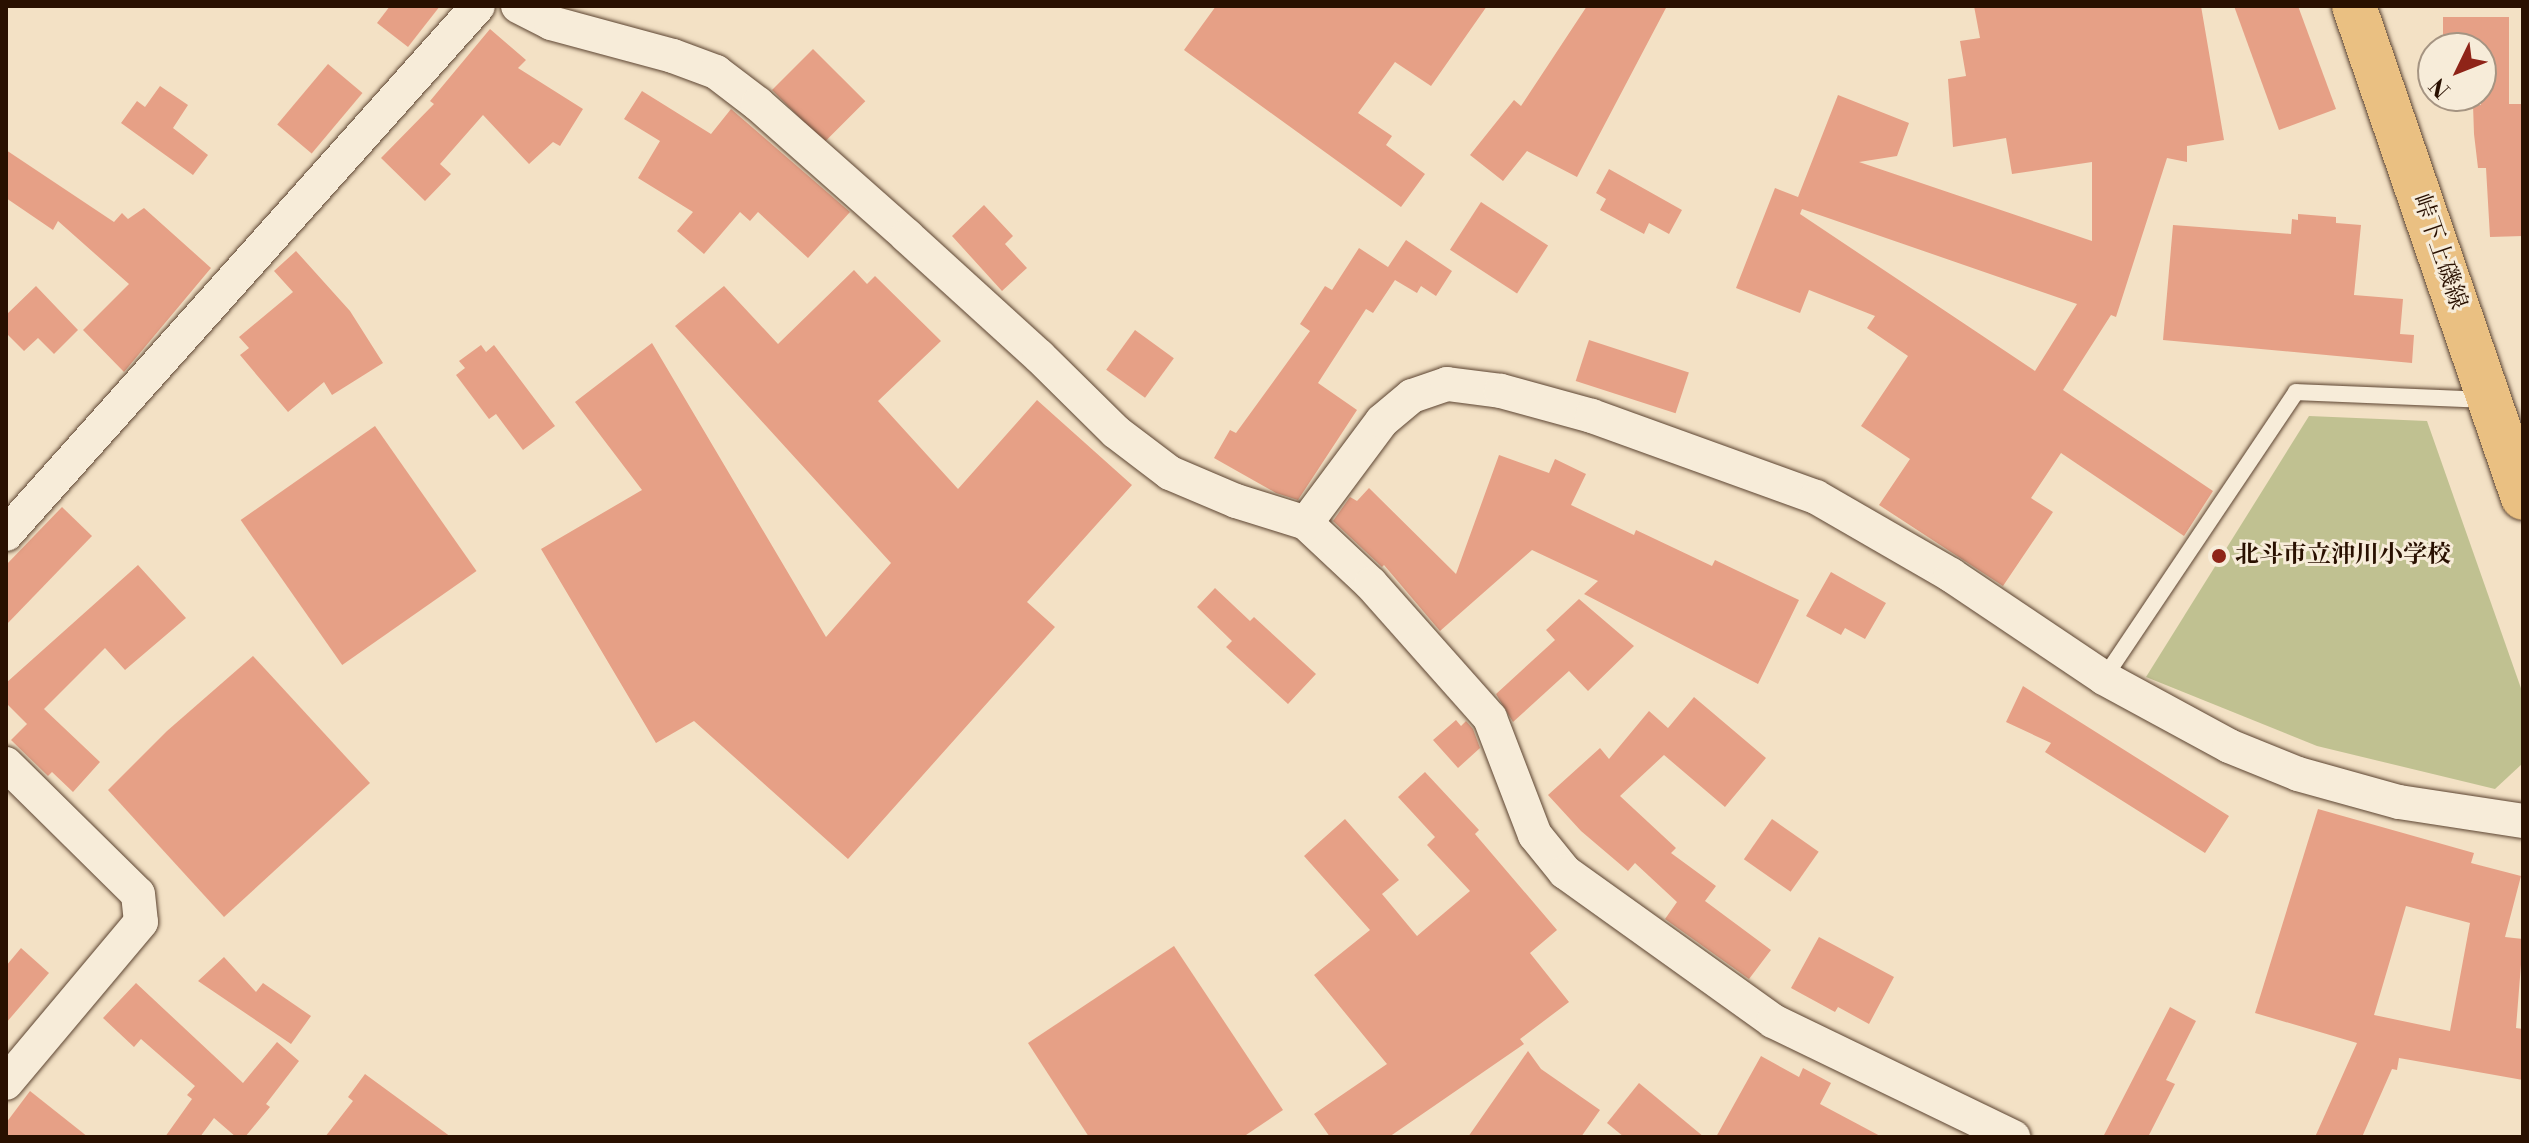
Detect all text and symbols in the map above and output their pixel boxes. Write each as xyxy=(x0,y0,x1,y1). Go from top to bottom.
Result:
north arrow xyxy=(2417,32,2497,112)
text: N xyxy=(2425,72,2456,103)
street label: 峠下上磯線 xyxy=(2406,191,2472,313)
place label: 北斗市立沖川小学校 xyxy=(2235,542,2451,570)
marker: 北斗市立沖川小学校 xyxy=(2210,547,2228,565)

